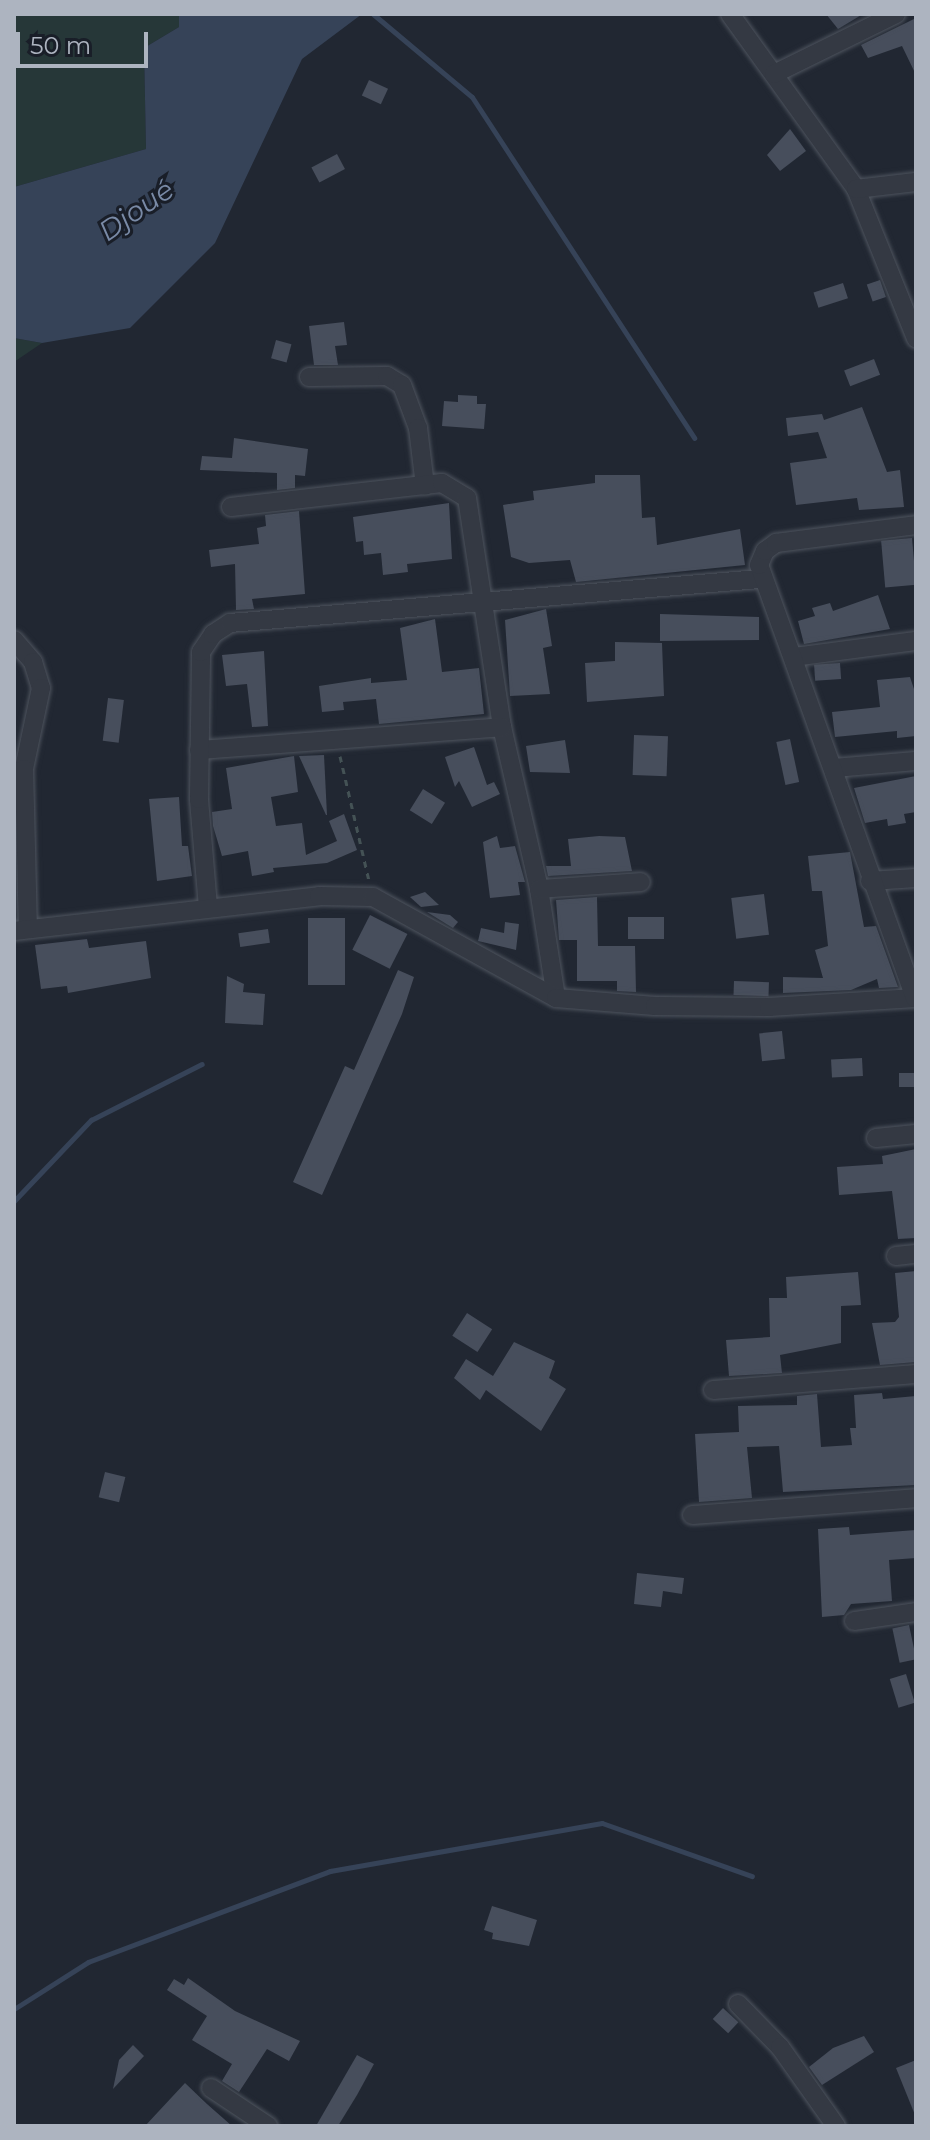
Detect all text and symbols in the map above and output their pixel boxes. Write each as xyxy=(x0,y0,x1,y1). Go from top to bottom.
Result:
scale bar xyxy=(20,16,152,66)
text: 50 m xyxy=(30,31,91,60)
water label: Djoué xyxy=(92,172,180,248)

